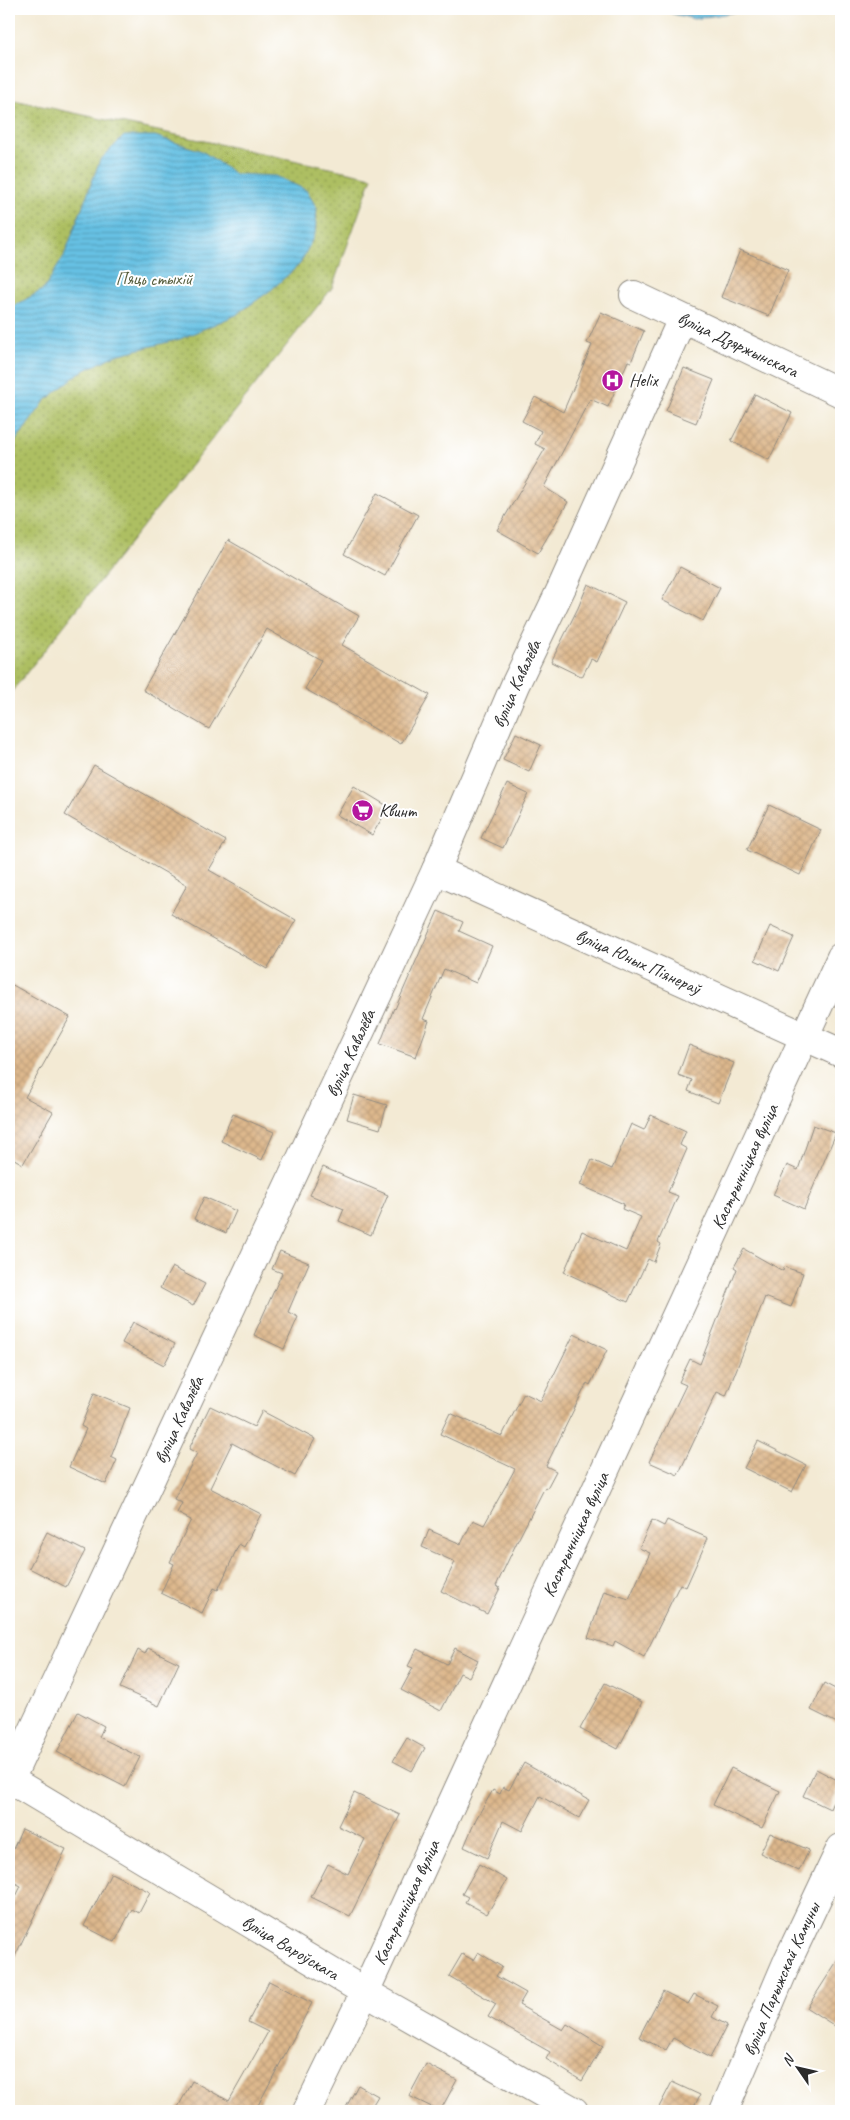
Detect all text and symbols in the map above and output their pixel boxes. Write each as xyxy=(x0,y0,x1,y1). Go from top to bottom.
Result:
park label: Пяць стыхій xyxy=(116,268,194,290)
street label: вуліца Дзяржынскага xyxy=(674,306,803,383)
hospital icon: Helix xyxy=(601,368,625,392)
place label: Helix xyxy=(629,369,660,391)
street label: вуліца Кавалёва xyxy=(487,635,546,731)
supermarket icon: Квинт xyxy=(351,799,375,823)
place label: Квинт xyxy=(379,800,418,822)
street label: вуліца Юных Піянераў xyxy=(572,924,706,1000)
street label: вуліца Кавалёва xyxy=(321,1005,381,1100)
street label: Кастрычніцкая вуліца xyxy=(706,1100,783,1232)
street label: вуліца Кавалёва xyxy=(149,1372,209,1467)
street label: Кастрычніцкая вуліца xyxy=(537,1467,614,1600)
street label: Кастрычніцкая вуліца xyxy=(368,1835,445,1968)
street label: вуліца Парыжскай Камуны xyxy=(738,1897,825,2059)
street label: вуліца Вароўскага xyxy=(238,1910,344,1986)
north arrow xyxy=(772,2042,822,2092)
text: N xyxy=(778,2051,798,2069)

